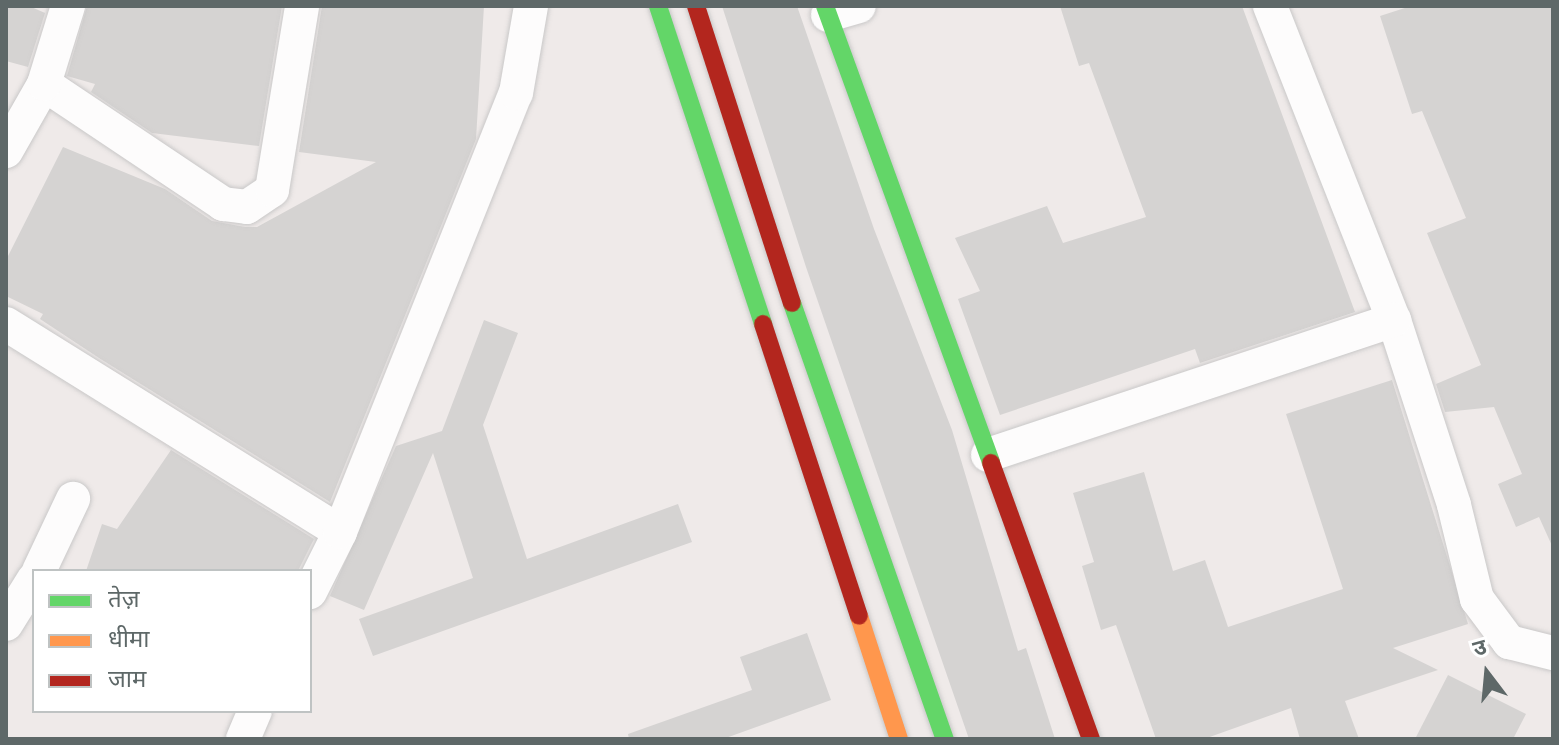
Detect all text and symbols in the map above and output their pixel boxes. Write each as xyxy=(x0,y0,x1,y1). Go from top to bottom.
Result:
legend xyxy=(32,569,312,713)
text: तेज़ xyxy=(108,586,140,616)
text: धीमा xyxy=(108,626,150,656)
north arrow xyxy=(1447,633,1527,713)
text: उ xyxy=(1470,635,1490,664)
text: जाम xyxy=(108,666,146,696)

